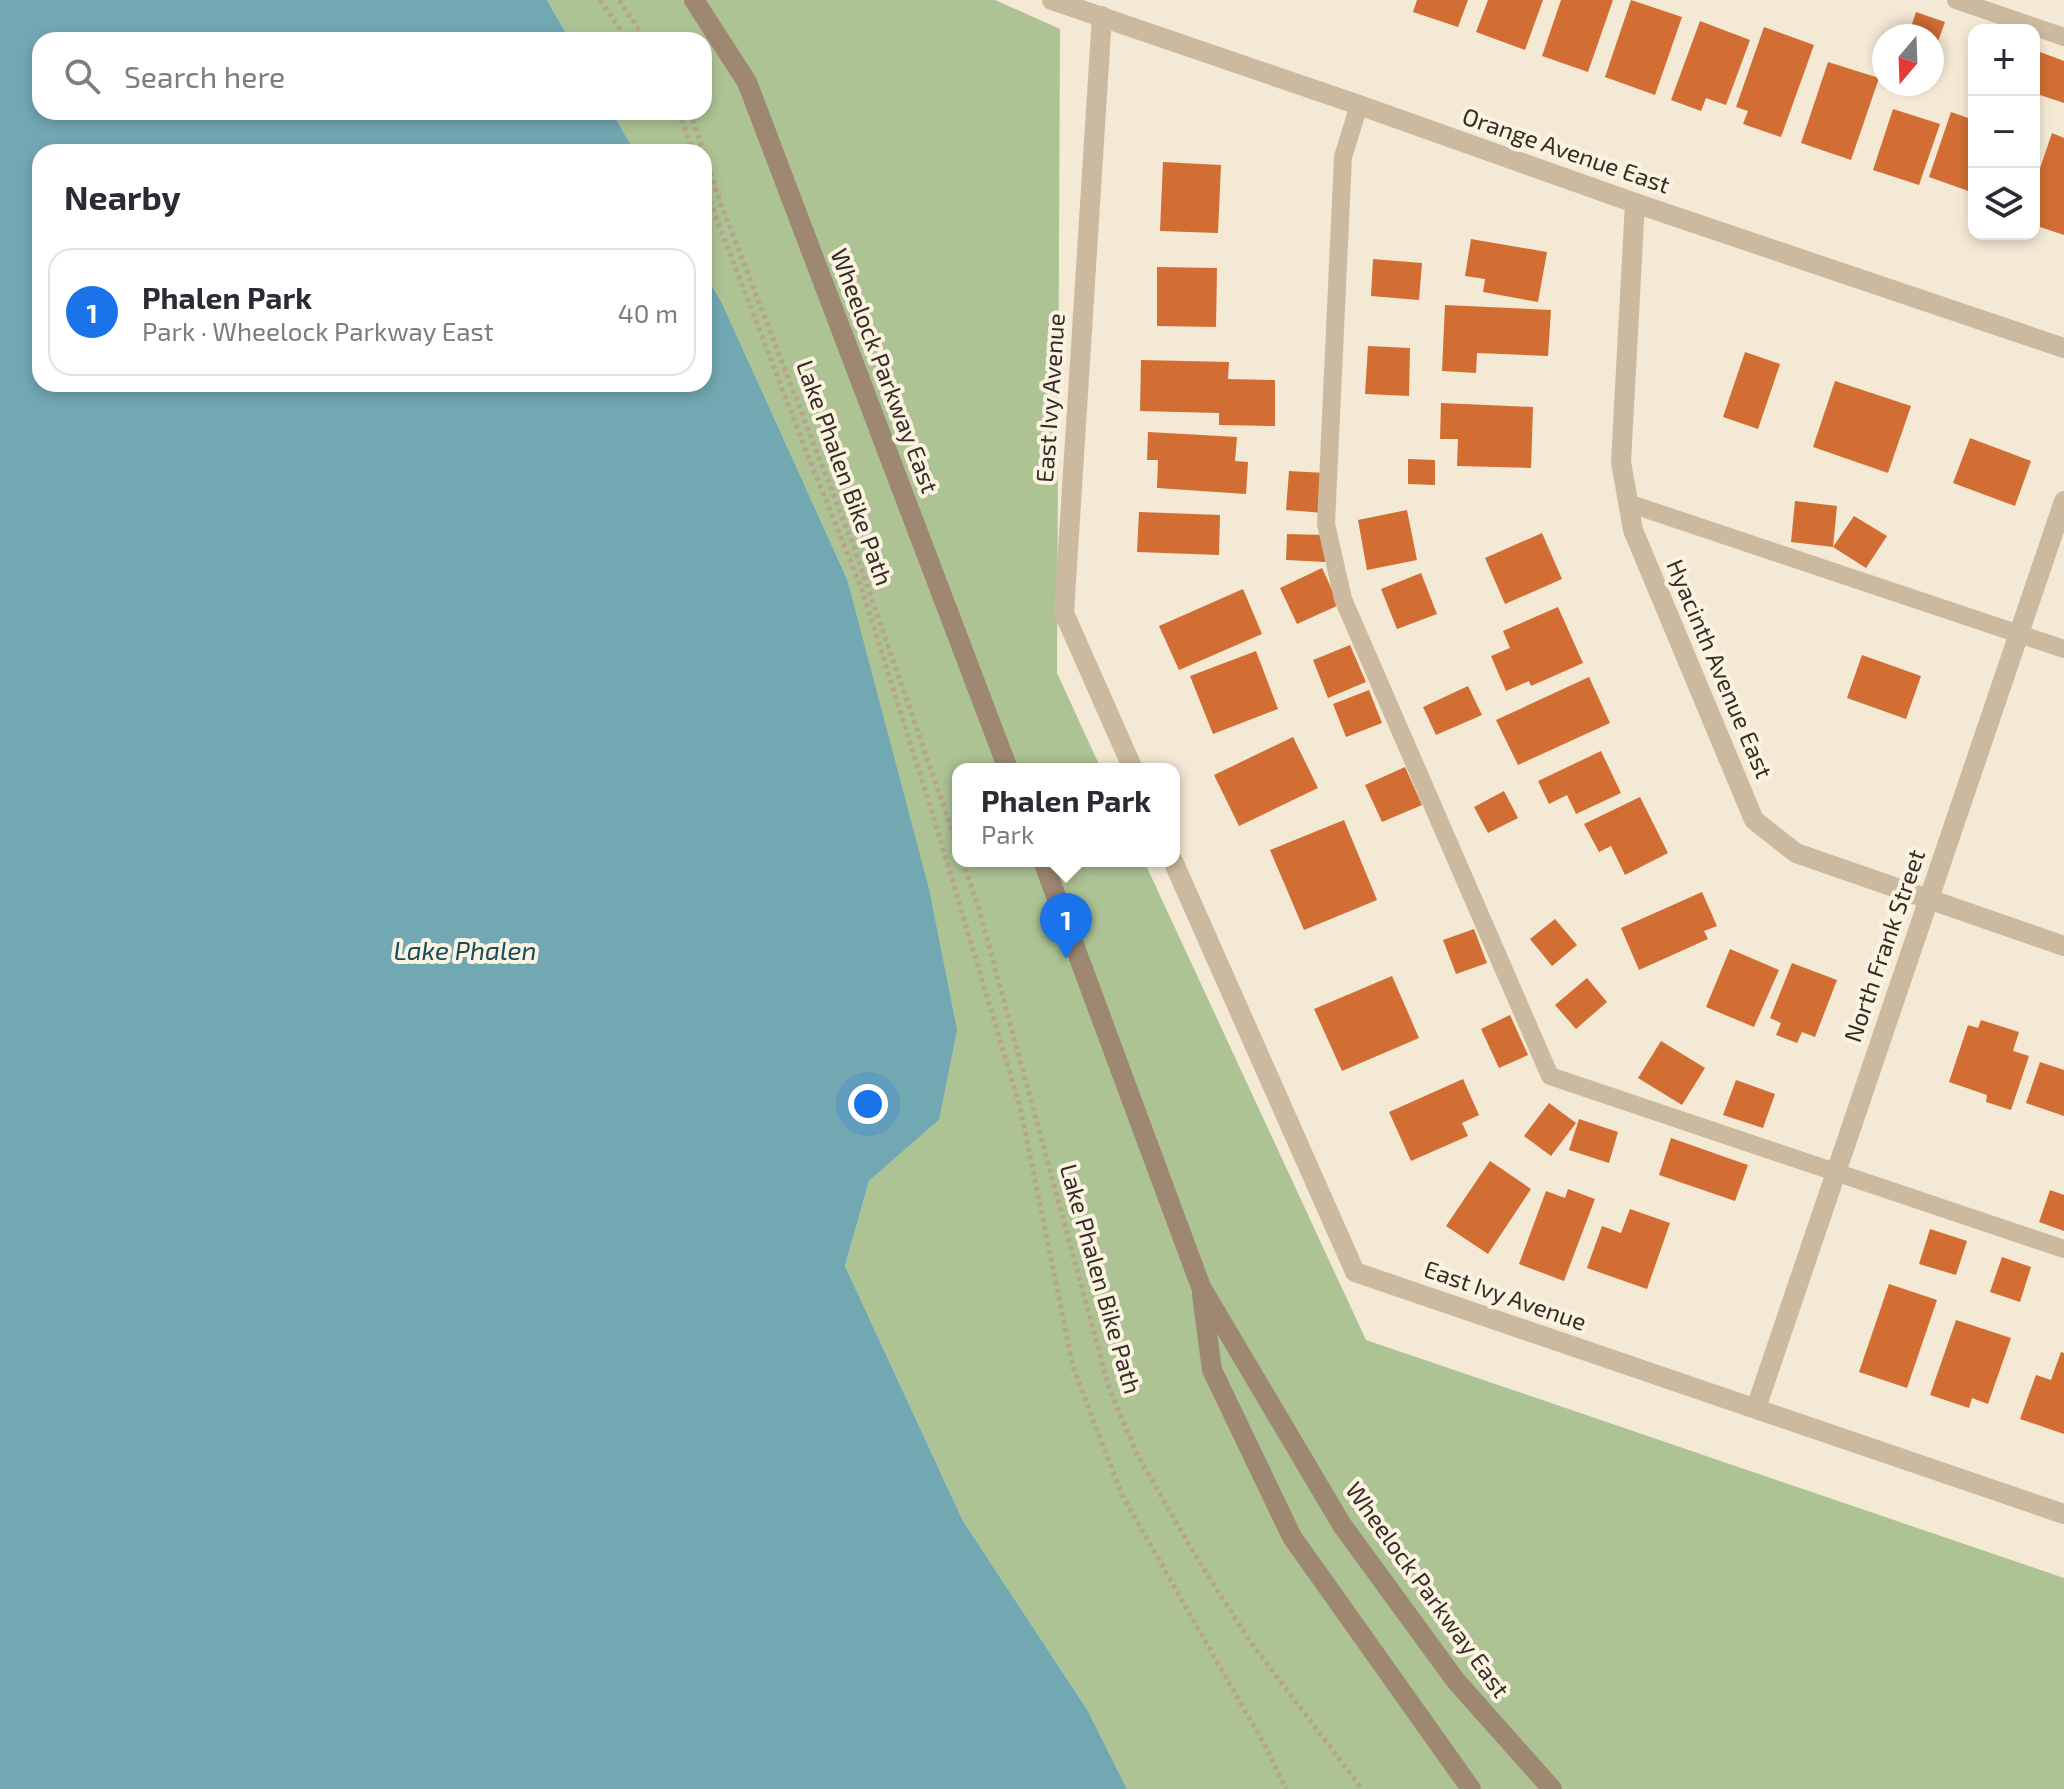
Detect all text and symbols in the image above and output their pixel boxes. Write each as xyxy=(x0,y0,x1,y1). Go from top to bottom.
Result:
north arrow xyxy=(1872,24,1944,96)
map controls xyxy=(1968,24,2040,240)
button: + xyxy=(1968,24,2040,96)
search box xyxy=(32,32,712,120)
icon: search xyxy=(60,54,104,98)
text: Search here xyxy=(124,58,285,94)
button: − xyxy=(1968,96,2040,168)
street label: Orange Avenue East xyxy=(1459,100,1674,199)
button: layers xyxy=(1968,168,2040,240)
text: Nearby xyxy=(64,176,181,217)
street label: Wheelock Parkway East xyxy=(825,244,945,497)
text: Phalen Park xyxy=(142,279,312,315)
text: 1 xyxy=(86,297,98,328)
text: 40 m xyxy=(618,297,678,328)
street label: East Ivy Avenue xyxy=(1029,312,1070,484)
text: Park · Wheelock Parkway East xyxy=(142,315,494,346)
street label: Lake Phalen Bike Path xyxy=(791,356,900,589)
street label: Hyacinth Avenue East xyxy=(1661,555,1780,782)
popup xyxy=(952,763,1180,867)
text: Phalen Park xyxy=(981,782,1151,818)
text: Park xyxy=(981,818,1034,849)
street label: North Frank Street xyxy=(1837,845,1930,1046)
pin: 1 xyxy=(1040,893,1092,959)
water label: Lake Phalen xyxy=(393,934,537,965)
your location xyxy=(848,1084,888,1124)
street label: Lake Phalen Bike Path xyxy=(1055,1160,1148,1397)
street label: East Ivy Avenue xyxy=(1421,1253,1590,1336)
street label: Wheelock Parkway East xyxy=(1340,1476,1516,1703)

